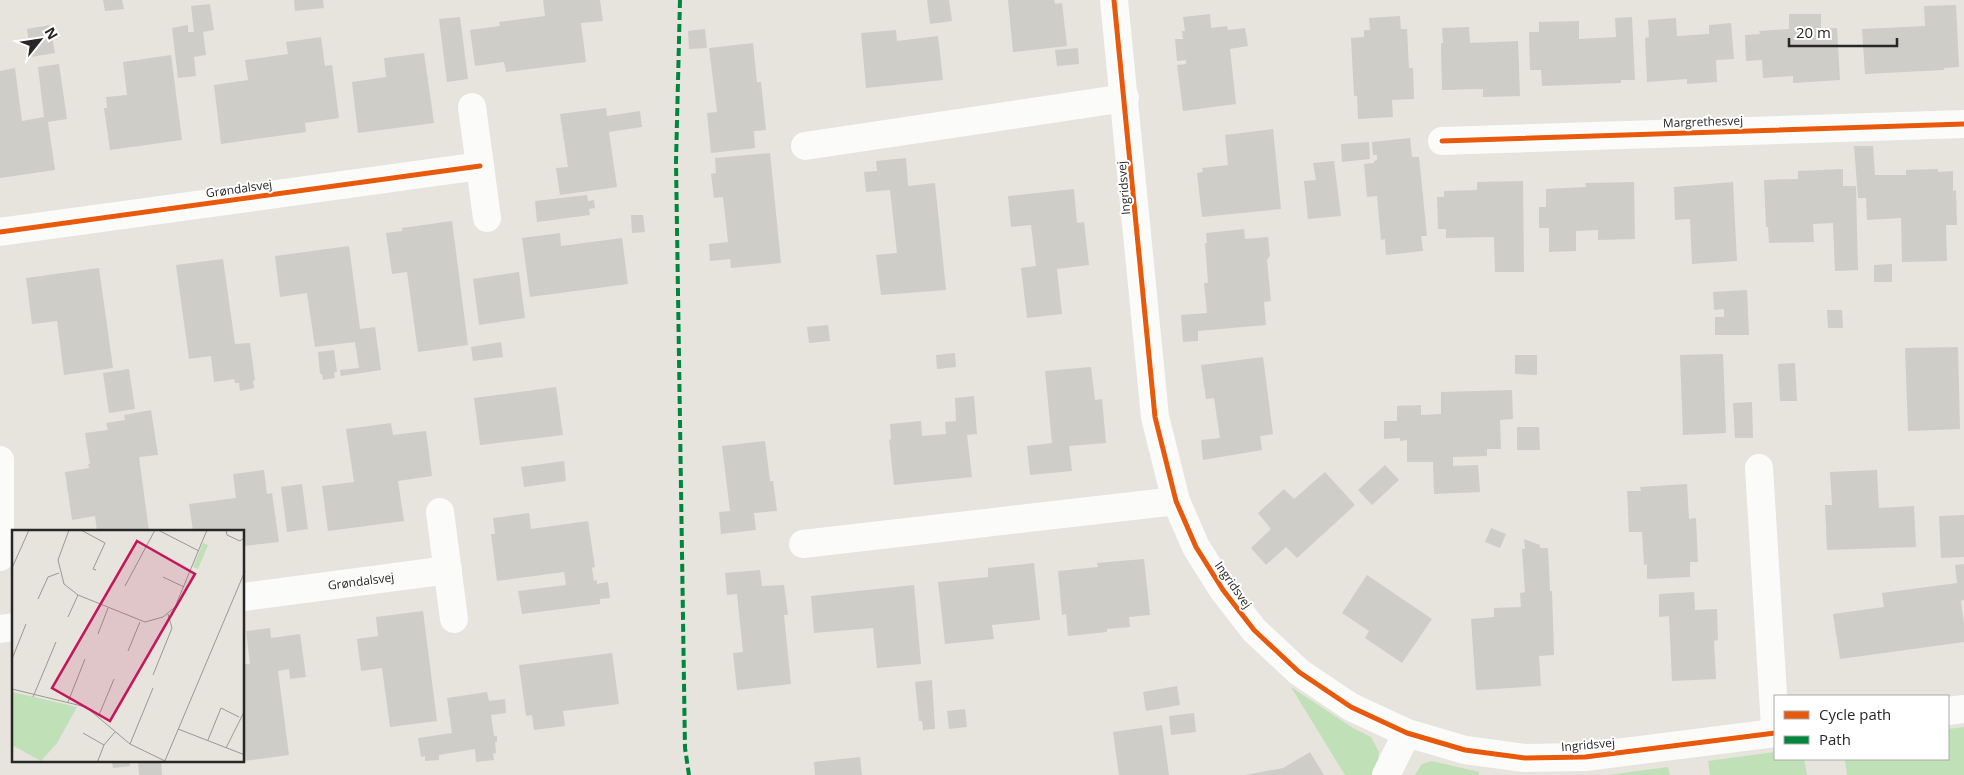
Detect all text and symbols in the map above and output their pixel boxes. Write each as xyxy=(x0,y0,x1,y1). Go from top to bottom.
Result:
north arrow xyxy=(15,15,65,65)
scale bar xyxy=(1789,15,1896,47)
text: 20 m xyxy=(1796,22,1831,42)
text: N xyxy=(41,24,63,43)
street label: Margrethesvej xyxy=(1663,112,1743,131)
street label: Ingridsvej xyxy=(1113,160,1134,216)
street label: Grøndalsvej xyxy=(205,175,273,202)
inset map xyxy=(12,530,245,762)
street label: Ingridsvej xyxy=(1211,558,1256,612)
street label: Grøndalsvej xyxy=(327,568,395,594)
legend xyxy=(1774,695,1949,760)
text: Cycle path xyxy=(1819,704,1891,724)
text: Path xyxy=(1819,729,1851,749)
street label: Ingridsvej xyxy=(1560,734,1616,755)

